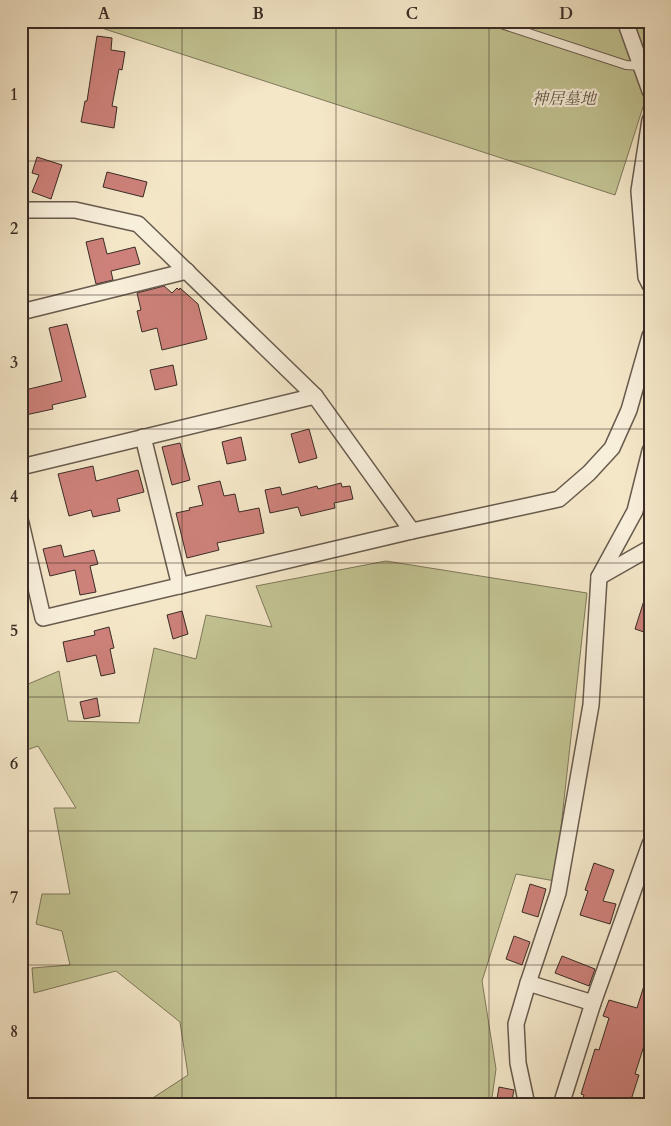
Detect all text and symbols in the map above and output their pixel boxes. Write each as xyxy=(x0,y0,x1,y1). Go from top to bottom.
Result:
text: A xyxy=(98,3,110,25)
text: B xyxy=(252,3,264,25)
text: C xyxy=(406,3,418,25)
text: D xyxy=(559,3,573,25)
text: 1 xyxy=(10,84,18,106)
park label: 神居墓地 xyxy=(532,88,598,110)
text: 2 xyxy=(10,218,18,240)
text: 3 xyxy=(10,352,18,374)
text: 4 xyxy=(10,486,18,508)
text: 5 xyxy=(10,620,18,642)
text: 6 xyxy=(10,753,18,775)
text: 7 xyxy=(10,887,18,909)
text: 8 xyxy=(10,1021,18,1043)

